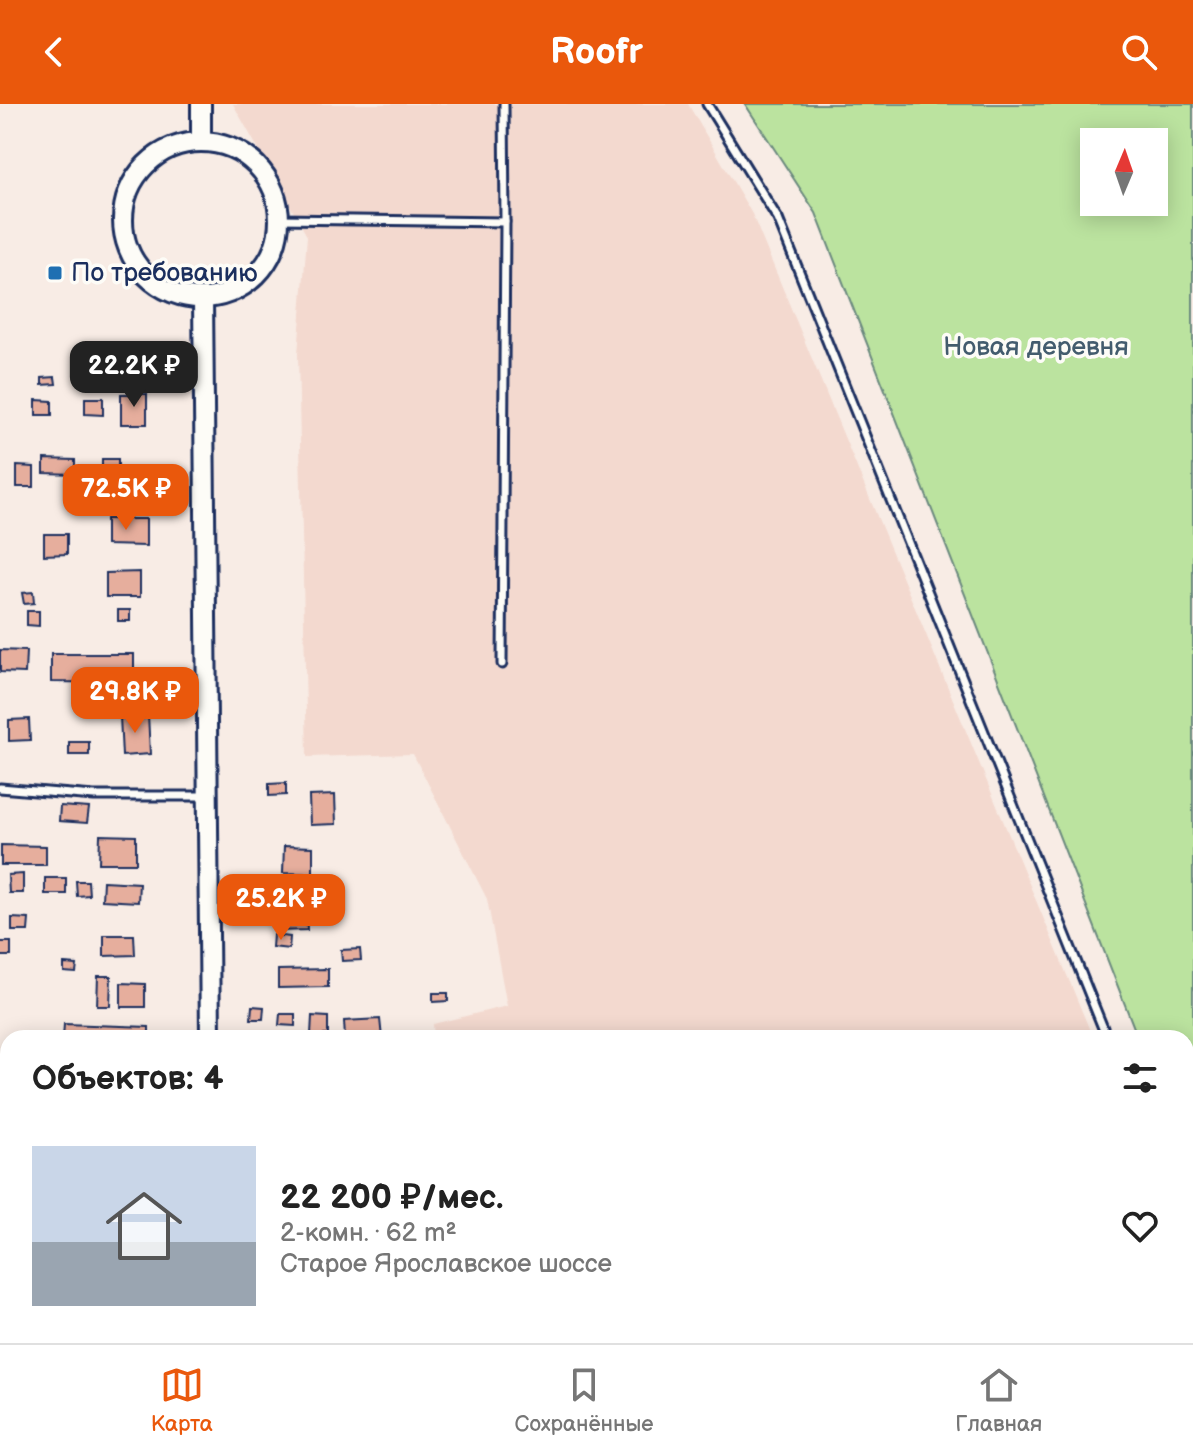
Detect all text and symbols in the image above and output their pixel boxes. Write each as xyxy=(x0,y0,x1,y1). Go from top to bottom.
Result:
icon: back xyxy=(32,30,76,74)
icon: search xyxy=(1117,30,1161,74)
text: Roofr xyxy=(550,31,643,74)
north arrow xyxy=(1080,128,1168,216)
map controls xyxy=(1080,128,1168,216)
place label: По требованию xyxy=(71,258,258,289)
marker: По требованию xyxy=(46,264,64,282)
park label: Новая деревня xyxy=(943,332,1129,363)
pin: 22.2K ₽ xyxy=(60,341,208,409)
text: 22.2K ₽ xyxy=(88,351,180,382)
pin: 72.5K ₽ xyxy=(52,464,200,532)
text: 72.5K ₽ xyxy=(81,474,171,505)
pin: 29.8K ₽ xyxy=(61,667,209,735)
text: 29.8K ₽ xyxy=(89,677,181,708)
pin: 25.2K ₽ xyxy=(207,874,355,942)
text: 25.2K ₽ xyxy=(235,884,327,915)
icon: filters xyxy=(1118,1056,1162,1100)
text: Объектов: 4 xyxy=(32,1058,224,1099)
text: 22 200 ₽/мес. xyxy=(280,1177,504,1218)
icon: home xyxy=(96,1178,192,1274)
icon: heart xyxy=(1118,1204,1162,1248)
text: 2-комн. · 62 m² xyxy=(280,1218,457,1249)
text: Старое Ярославское шоссе xyxy=(280,1249,612,1280)
tab: Карта xyxy=(151,1363,213,1438)
tab: Сохранённые xyxy=(515,1363,654,1438)
tab: Главная xyxy=(955,1363,1042,1438)

